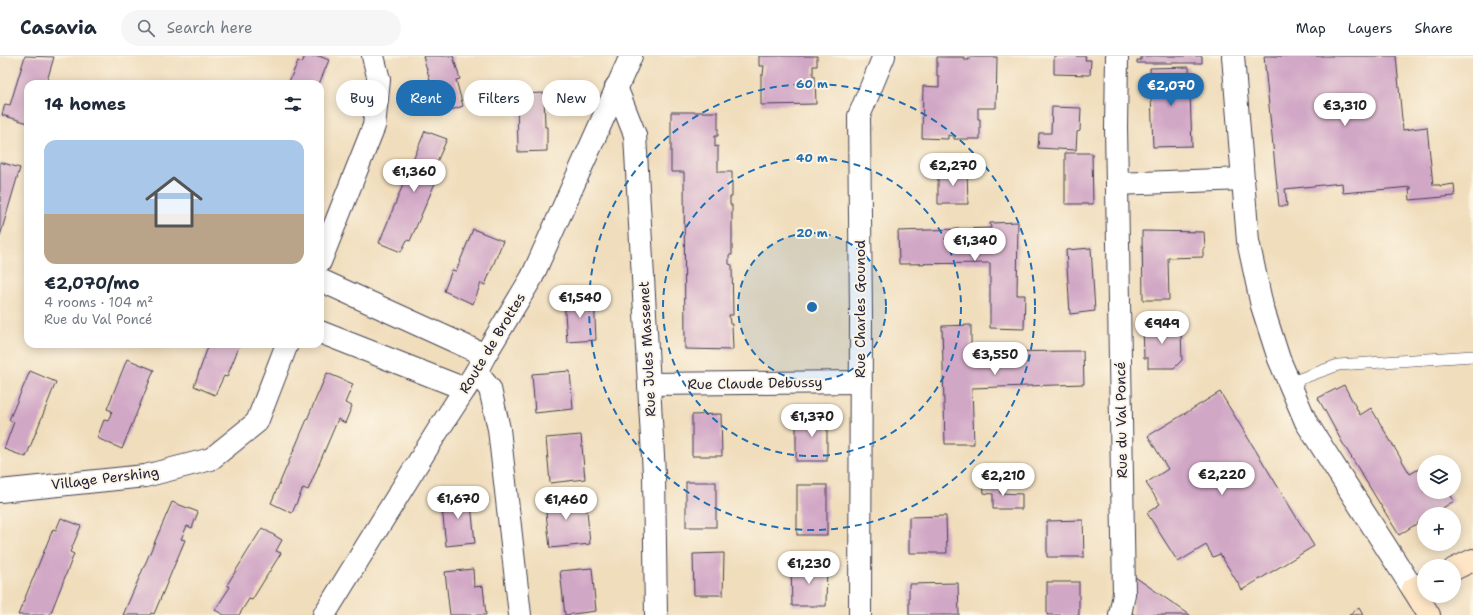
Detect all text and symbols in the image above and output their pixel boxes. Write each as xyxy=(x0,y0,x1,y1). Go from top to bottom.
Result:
search box xyxy=(121,10,401,46)
text: Casavia xyxy=(20,15,97,40)
icon: search xyxy=(135,17,157,39)
text: Search here xyxy=(167,18,252,38)
text: Map xyxy=(1296,19,1326,37)
text: Layers xyxy=(1348,19,1392,37)
text: Share xyxy=(1414,19,1453,37)
pin: €2,070 xyxy=(1138,73,1204,107)
text: 60 m xyxy=(796,76,828,92)
text: €2,070 xyxy=(1147,77,1195,94)
chip: Buy xyxy=(336,80,388,116)
chip: Rent xyxy=(396,80,456,116)
chip: Filters xyxy=(464,80,534,116)
chip: New xyxy=(542,80,600,116)
text: 14 homes xyxy=(44,93,126,115)
icon: filters xyxy=(282,93,304,115)
pin: €3,310 xyxy=(1312,93,1378,127)
text: €3,310 xyxy=(1323,97,1367,114)
text: 40 m xyxy=(796,150,828,166)
pin: €2,270 xyxy=(920,153,986,187)
text: €2,270 xyxy=(929,157,977,174)
pin: €1,360 xyxy=(381,159,447,193)
text: €1,360 xyxy=(392,163,436,180)
icon: home xyxy=(138,166,210,238)
text: 20 m xyxy=(796,225,828,241)
pin: €1,340 xyxy=(942,228,1008,262)
text: €1,340 xyxy=(953,232,997,249)
street label: Rue Charles Gounod xyxy=(851,240,869,378)
text: €2,070/mo xyxy=(44,272,139,294)
street label: Rue Jules Massenet xyxy=(634,281,660,417)
pin: €1,540 xyxy=(547,285,613,319)
street label: Route de Brottes xyxy=(455,289,529,397)
text: €1,540 xyxy=(558,289,602,306)
text: 4 rooms · 104 m² xyxy=(44,294,153,311)
centre of rings xyxy=(805,300,819,314)
text: Rue du Val Poncé xyxy=(44,311,152,328)
pin: €949 xyxy=(1138,311,1186,345)
text: €949 xyxy=(1144,315,1180,332)
pin: €3,550 xyxy=(962,342,1028,376)
text: €3,550 xyxy=(972,346,1018,363)
street label: Rue du Val Poncé xyxy=(1111,361,1131,479)
street label: Rue Claude Debussy xyxy=(687,373,823,393)
pin: €1,370 xyxy=(779,404,845,438)
text: €1,370 xyxy=(790,408,834,425)
map controls xyxy=(1417,455,1461,603)
button: layers xyxy=(1417,455,1461,499)
street label: Village Pershing xyxy=(50,462,160,494)
pin: €2,220 xyxy=(1189,462,1255,496)
pin: €2,210 xyxy=(970,463,1036,497)
text: €2,220 xyxy=(1198,466,1246,483)
text: €2,210 xyxy=(981,467,1025,484)
pin: €1,670 xyxy=(425,486,491,520)
pin: €1,460 xyxy=(533,487,599,521)
text: €1,670 xyxy=(436,490,480,507)
text: €1,460 xyxy=(544,491,588,508)
button: + xyxy=(1417,507,1461,551)
pin: €1,230 xyxy=(776,551,842,585)
text: €1,230 xyxy=(787,555,831,572)
button: − xyxy=(1417,559,1461,603)

